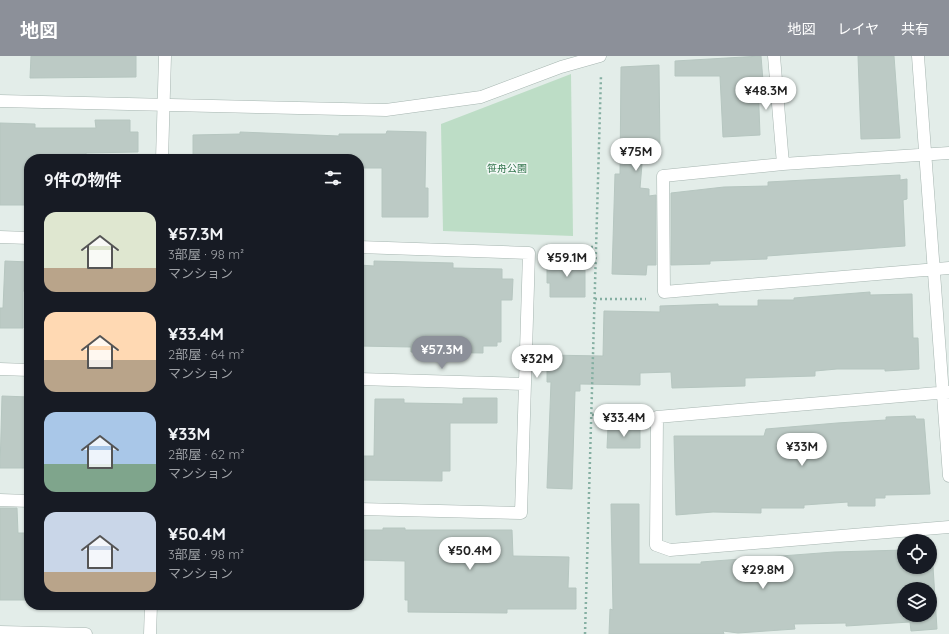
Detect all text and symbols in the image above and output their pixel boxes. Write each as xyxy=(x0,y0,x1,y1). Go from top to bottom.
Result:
text: 地図 xyxy=(20,18,58,42)
text: 地図 xyxy=(787,20,815,38)
text: レイヤ xyxy=(837,20,879,38)
text: 共有 xyxy=(901,20,929,38)
pin: ¥48.3M xyxy=(733,77,799,111)
text: ¥48.3M xyxy=(744,82,788,98)
pin: ¥75M xyxy=(612,138,660,172)
text: ¥75M xyxy=(619,143,653,159)
park label: 笹舟公園 xyxy=(487,162,527,175)
icon: filters xyxy=(322,167,344,189)
text: 9件の物件 xyxy=(44,169,122,190)
text: ¥57.3M xyxy=(168,223,223,244)
icon: home xyxy=(76,228,124,276)
pin: ¥59.1M xyxy=(534,244,600,278)
text: 3部屋 · 98 m² xyxy=(168,246,244,262)
text: ¥59.1M xyxy=(547,249,587,265)
text: マンション xyxy=(168,265,233,281)
text: ¥33.4M xyxy=(168,323,224,344)
icon: home xyxy=(76,328,124,376)
pin: ¥57.3M xyxy=(409,336,475,370)
text: ¥57.3M xyxy=(421,341,463,357)
pin: ¥32M xyxy=(513,345,561,379)
text: 2部屋 · 64 m² xyxy=(168,346,244,362)
text: ¥32M xyxy=(521,350,553,366)
text: マンション xyxy=(168,365,233,381)
pin: ¥33.4M xyxy=(591,404,657,438)
text: ¥33.4M xyxy=(603,409,645,425)
text: ¥33M xyxy=(168,423,210,444)
icon: home xyxy=(76,428,124,476)
pin: ¥33M xyxy=(778,433,826,467)
text: ¥33M xyxy=(786,438,818,454)
text: 2部屋 · 62 m² xyxy=(168,446,245,462)
text: マンション xyxy=(168,465,233,481)
text: ¥50.4M xyxy=(168,523,226,544)
icon: home xyxy=(76,528,124,576)
map controls xyxy=(897,534,937,622)
button: locate xyxy=(897,534,937,574)
pin: ¥50.4M xyxy=(437,537,503,571)
text: ¥50.4M xyxy=(448,542,492,558)
text: 3部屋 · 98 m² xyxy=(168,546,244,562)
pin: ¥29.8M xyxy=(730,556,796,590)
text: ¥29.8M xyxy=(741,561,785,577)
text: マンション xyxy=(168,565,233,581)
button: layers xyxy=(897,582,937,622)

